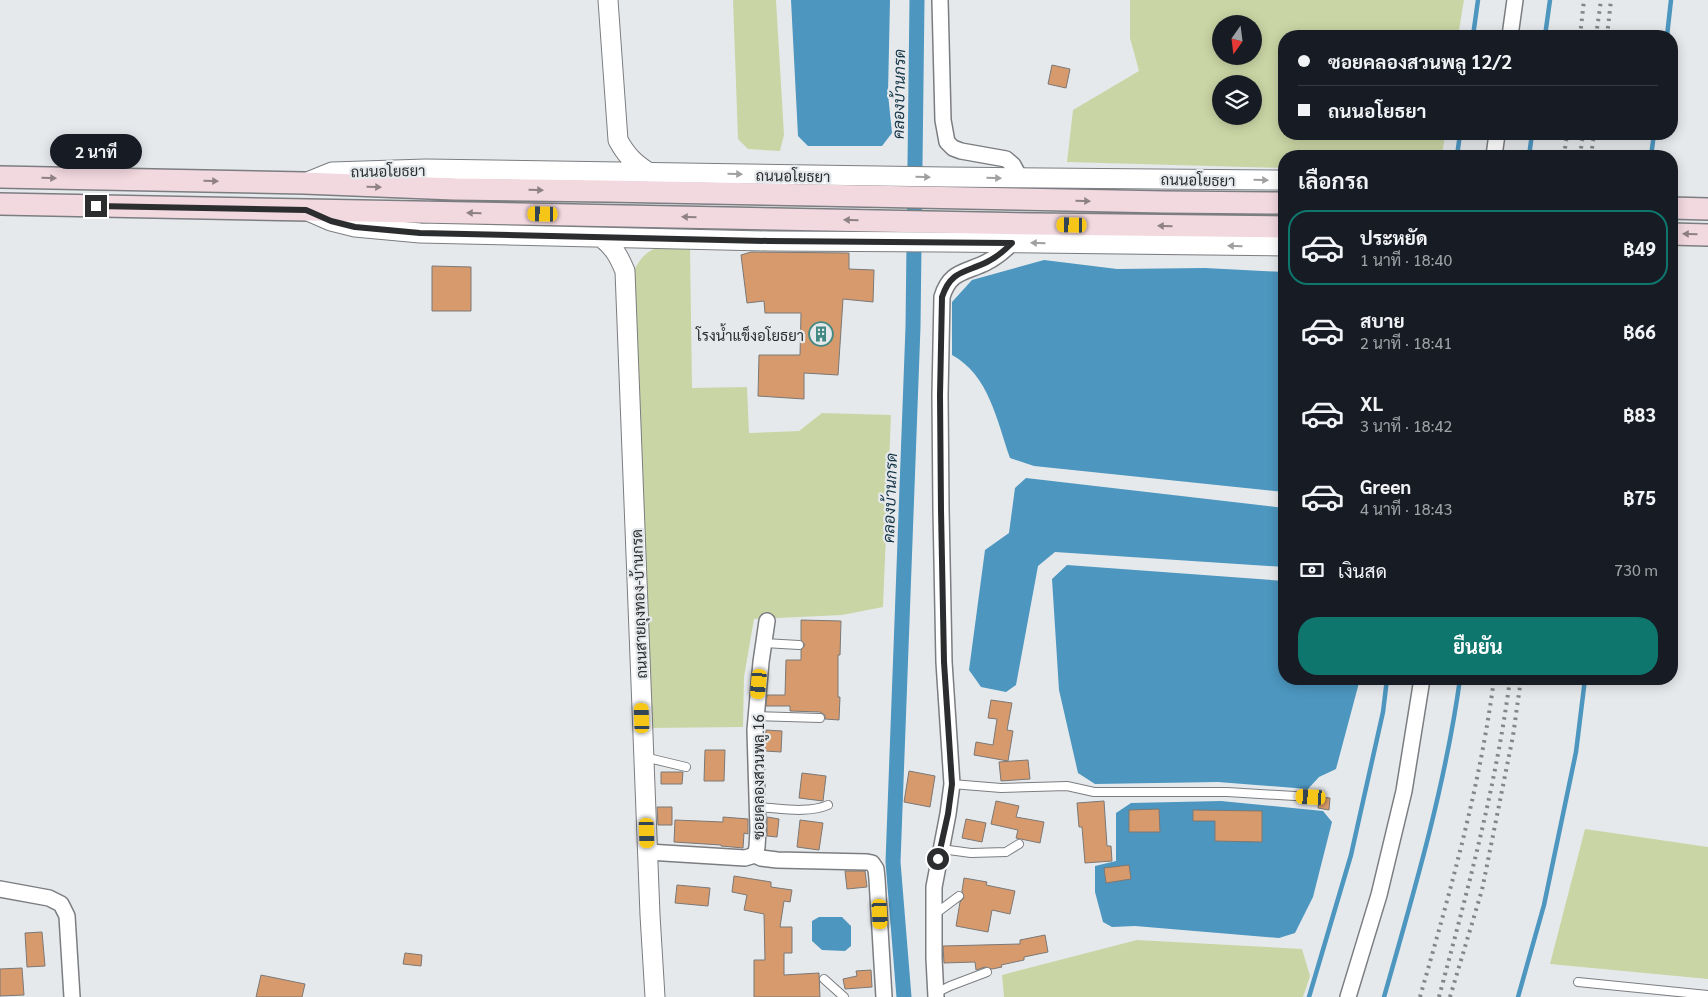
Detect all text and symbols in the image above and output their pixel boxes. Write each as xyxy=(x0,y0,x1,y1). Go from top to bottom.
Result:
north arrow xyxy=(1212,15,1262,65)
map controls xyxy=(1212,15,1262,125)
water label: คลองบ้านกรด xyxy=(887,49,909,139)
text: ซอยคลองสวนพลู 12/2 xyxy=(1328,49,1512,73)
button: layers xyxy=(1212,75,1262,125)
text: ถนนอโยธยา xyxy=(1328,98,1426,122)
callout: 2 นาที xyxy=(50,134,142,168)
text: 2 นาที xyxy=(75,141,117,162)
street label: ถนนอโยธยา xyxy=(350,160,426,180)
street label: ถนนอโยธยา xyxy=(755,165,831,185)
text: เลือกรถ xyxy=(1298,166,1369,194)
street label: ถนนอโยธยา xyxy=(1160,169,1236,189)
one-way arrow xyxy=(727,170,743,178)
one-way arrow xyxy=(915,173,931,181)
one-way arrow xyxy=(41,174,57,182)
one-way arrow xyxy=(986,174,1002,182)
one-way arrow xyxy=(1254,176,1270,184)
one-way arrow xyxy=(203,178,219,186)
one-way arrow xyxy=(366,183,382,191)
one-way arrow xyxy=(528,186,544,194)
route end xyxy=(85,195,107,217)
one-way arrow xyxy=(1075,197,1091,205)
car xyxy=(527,206,558,222)
one-way arrow xyxy=(465,209,481,217)
one-way arrow xyxy=(680,213,696,221)
one-way arrow xyxy=(843,216,859,224)
car xyxy=(1056,217,1087,233)
one-way arrow xyxy=(1157,222,1173,230)
icon: car xyxy=(1300,225,1345,270)
text: ประหยัด xyxy=(1360,225,1428,249)
one-way arrow xyxy=(1681,230,1697,238)
text: ฿49 xyxy=(1623,236,1656,260)
one-way arrow xyxy=(1029,239,1045,247)
one-way arrow xyxy=(1227,242,1243,250)
text: 1 นาที · 18:40 xyxy=(1360,249,1452,270)
icon: car xyxy=(1300,308,1345,353)
text: สบาย xyxy=(1360,308,1405,332)
text: ฿66 xyxy=(1623,319,1656,343)
building icon: โรงน้ำแข็งอโยธยา xyxy=(808,321,834,347)
place label: โรงน้ำแข็งอโยธยา xyxy=(695,323,804,344)
text: 2 นาที · 18:41 xyxy=(1360,332,1452,353)
icon: car xyxy=(1300,391,1345,436)
text: XL xyxy=(1360,391,1383,415)
text: ฿83 xyxy=(1623,402,1656,426)
text: 3 นาที · 18:42 xyxy=(1360,415,1452,436)
water label: คลองบ้านกรด xyxy=(877,453,901,543)
icon: car xyxy=(1300,474,1345,519)
text: Green xyxy=(1360,474,1411,498)
text: ฿75 xyxy=(1623,485,1656,509)
text: 4 นาที · 18:43 xyxy=(1360,498,1452,519)
street label: ถนนสายถุงทอง-บ้านกรด xyxy=(626,529,653,679)
icon: cash xyxy=(1298,556,1326,584)
text: เงินสด xyxy=(1338,558,1387,582)
text: 730 m xyxy=(1614,559,1658,580)
button: ยืนยัน xyxy=(1298,617,1658,675)
car xyxy=(750,668,767,700)
car xyxy=(633,703,650,733)
street label: ซอยคลองสวนพลู 16 xyxy=(748,714,769,840)
car xyxy=(1295,789,1326,805)
car xyxy=(638,818,655,848)
route start xyxy=(927,848,949,870)
car xyxy=(871,899,888,929)

